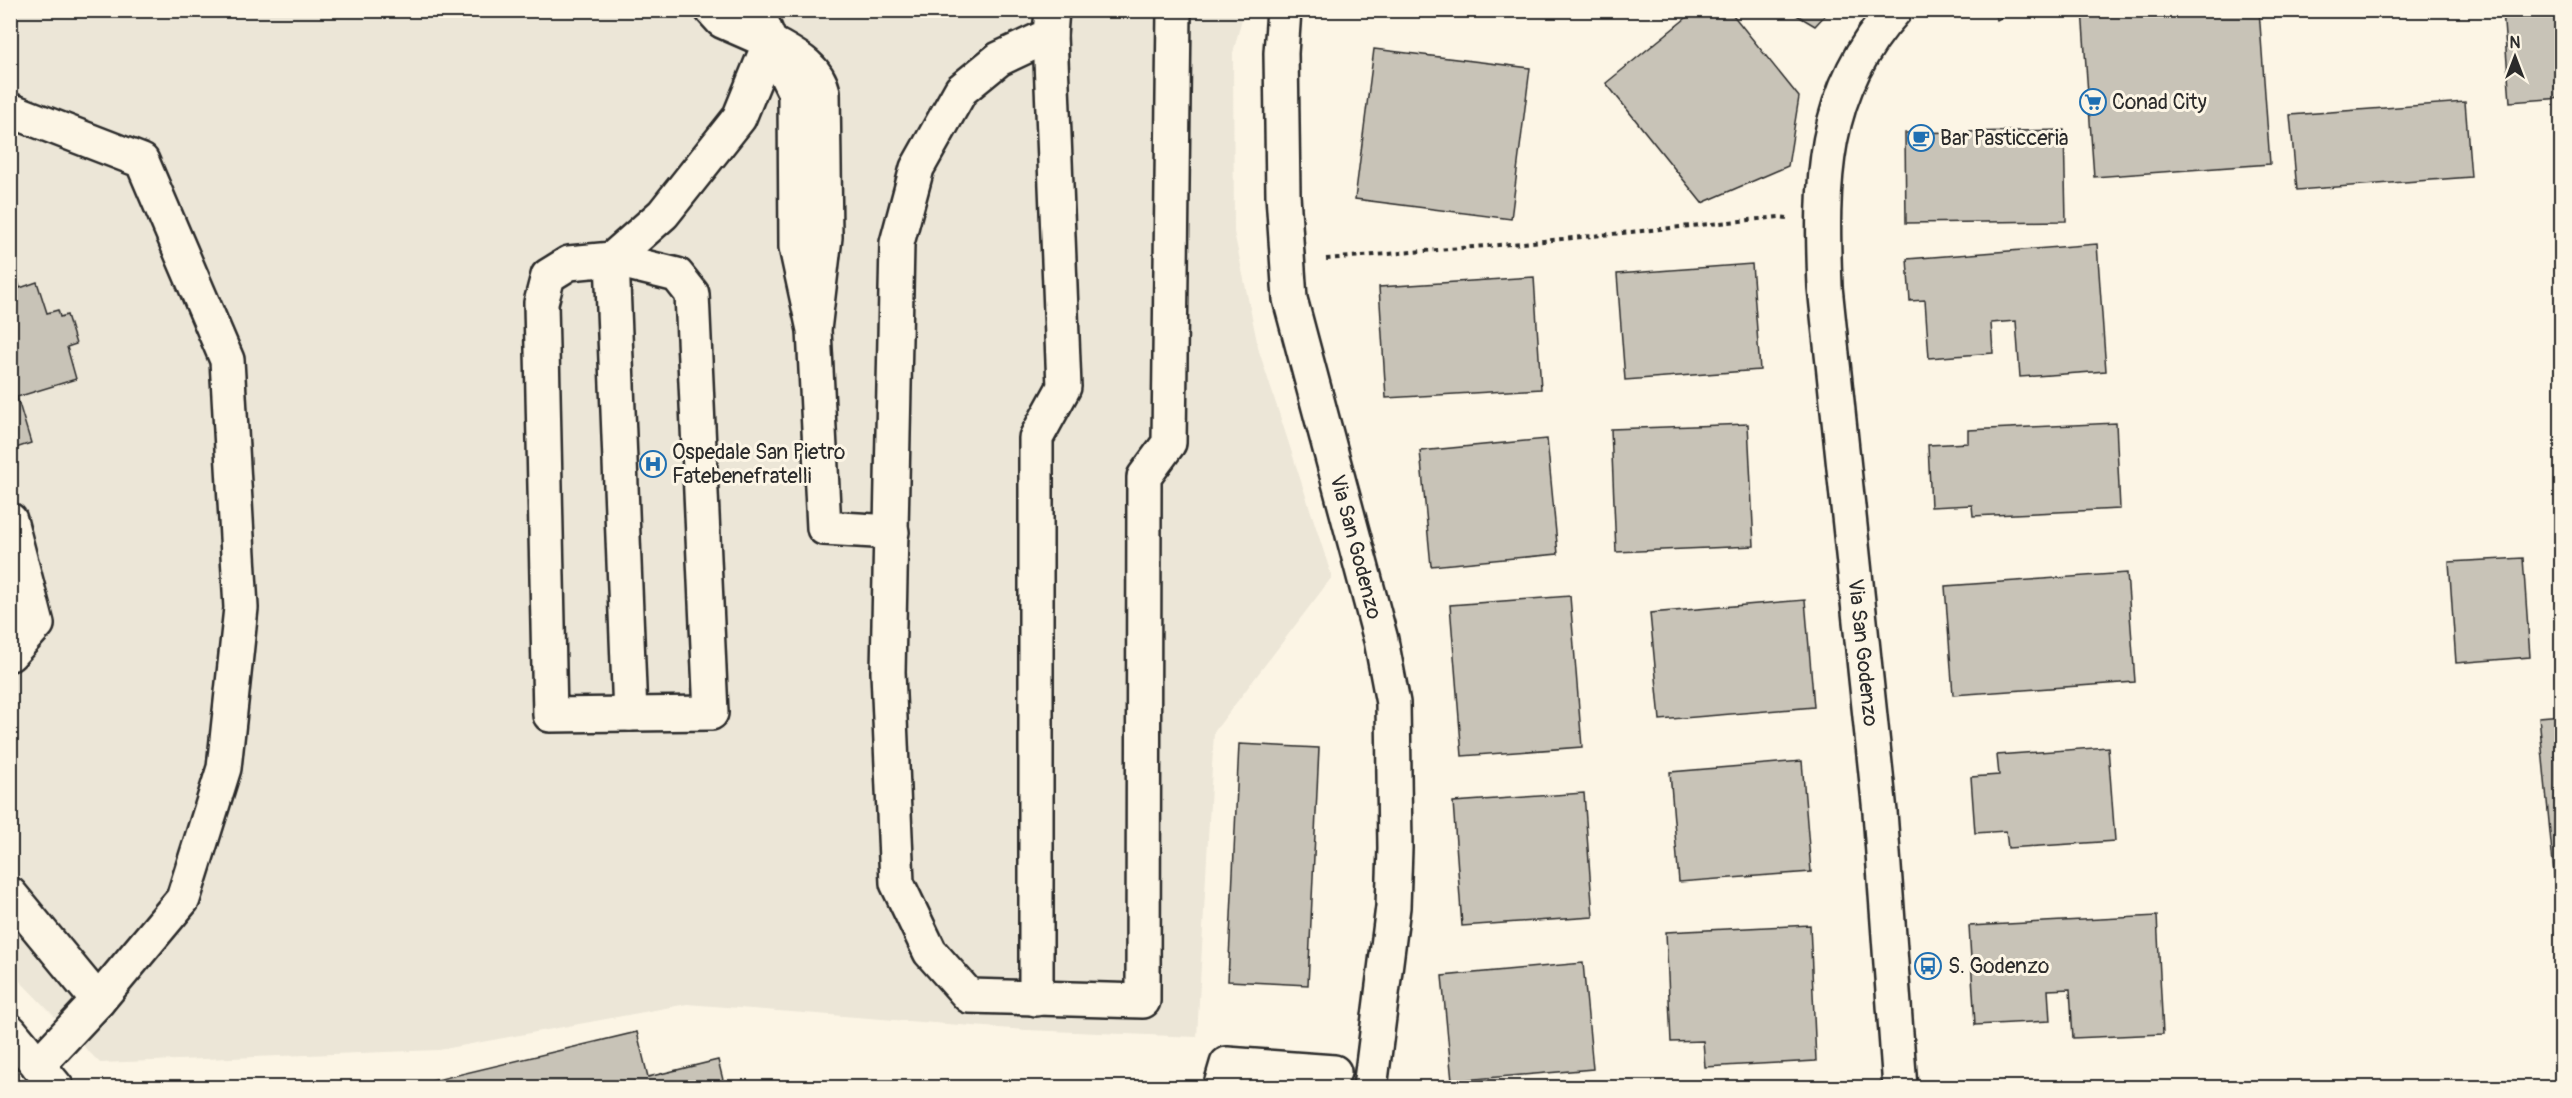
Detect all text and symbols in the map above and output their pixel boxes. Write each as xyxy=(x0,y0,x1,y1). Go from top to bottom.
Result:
north arrow xyxy=(2485,27,2545,87)
text: N xyxy=(2510,33,2521,53)
supermarket icon: Conad City xyxy=(2078,87,2108,117)
place label: Conad City xyxy=(2112,89,2207,116)
cafe icon: Bar Pasticceria xyxy=(1906,123,1936,153)
place label: Bar Pasticceria xyxy=(1940,125,2069,152)
place label: Ospedale San Pietro Fatebenefratelli xyxy=(672,439,845,490)
hospital icon: Ospedale San Pietro Fatebenefratelli xyxy=(638,449,668,479)
street label: Via San Godenzo xyxy=(1324,472,1388,622)
street label: Via San Godenzo xyxy=(1842,577,1884,728)
bus stop icon: S. Godenzo xyxy=(1913,951,1943,981)
place label: S. Godenzo xyxy=(1948,953,2049,980)

